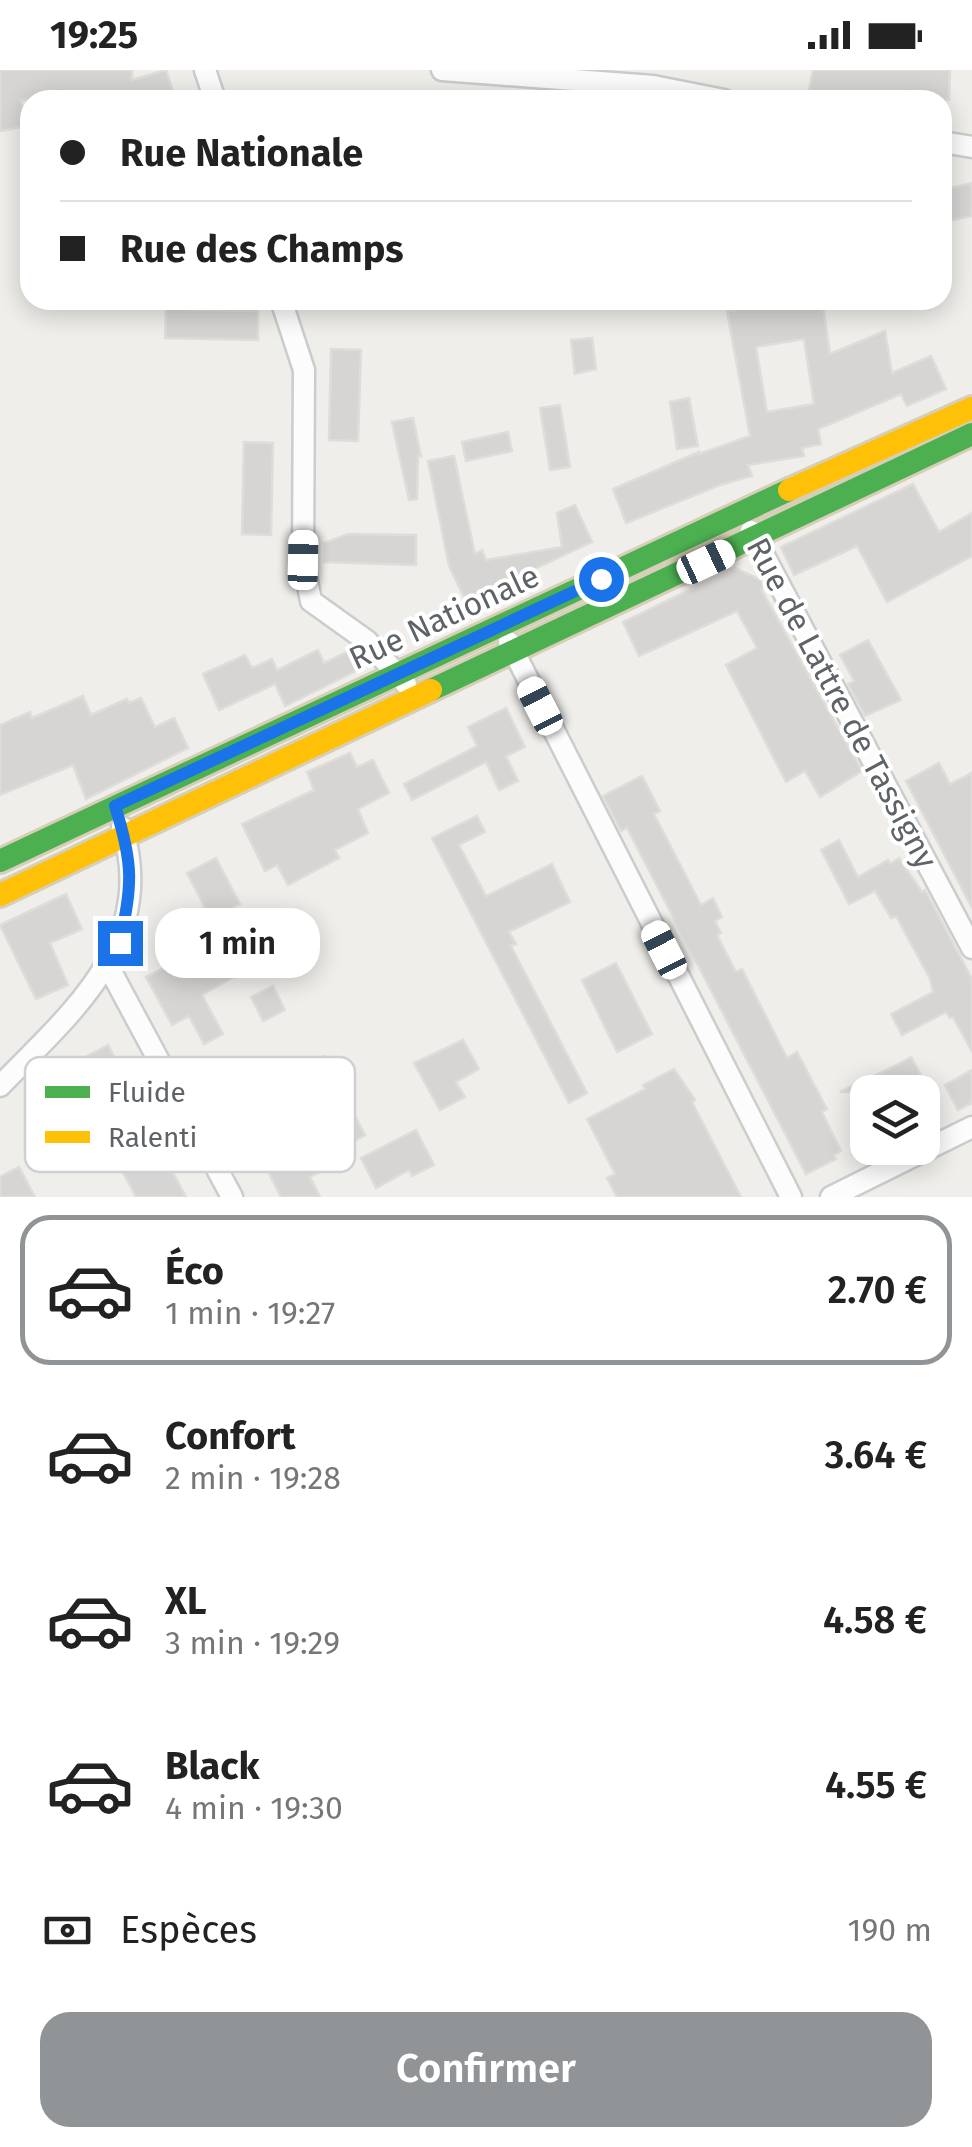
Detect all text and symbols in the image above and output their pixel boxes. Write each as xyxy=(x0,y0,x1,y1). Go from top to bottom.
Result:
text: 19:25 xyxy=(50,12,138,58)
text: Rue Nationale xyxy=(120,130,363,176)
text: Rue des Champs xyxy=(120,226,404,272)
car xyxy=(287,530,319,590)
street label: Rue de Lattre de Tassigny xyxy=(739,531,946,875)
car xyxy=(672,536,740,588)
street label: Rue Nationale xyxy=(343,556,545,678)
route start xyxy=(579,557,624,602)
car xyxy=(513,672,567,740)
callout: 1 min xyxy=(155,908,320,978)
car xyxy=(637,916,691,984)
route end xyxy=(98,921,143,966)
text: 1 min xyxy=(199,924,276,962)
legend xyxy=(25,1057,355,1172)
map controls xyxy=(850,1075,940,1165)
button: layers xyxy=(850,1075,940,1165)
text: Fluide xyxy=(108,1076,186,1109)
text: Ralenti xyxy=(108,1121,197,1154)
icon: car xyxy=(45,1245,135,1335)
text: Éco xyxy=(165,1248,224,1294)
text: 2.70 € xyxy=(828,1267,927,1313)
text: 1 min · 19:27 xyxy=(165,1294,335,1332)
icon: car xyxy=(45,1410,135,1500)
text: Confort xyxy=(165,1413,295,1459)
text: 3.64 € xyxy=(825,1432,927,1478)
text: 2 min · 19:28 xyxy=(165,1459,341,1497)
icon: car xyxy=(45,1575,135,1665)
text: XL xyxy=(165,1578,207,1624)
text: 4.58 € xyxy=(823,1597,927,1643)
text: 3 min · 19:29 xyxy=(165,1624,340,1662)
icon: car xyxy=(45,1740,135,1830)
text: Black xyxy=(165,1743,260,1789)
text: 4.55 € xyxy=(825,1762,927,1808)
text: 4 min · 19:30 xyxy=(165,1789,343,1827)
icon: cash xyxy=(40,1903,95,1958)
text: Espèces xyxy=(120,1907,257,1953)
text: 190 m xyxy=(848,1911,932,1949)
button: Confirmer xyxy=(40,2012,932,2127)

